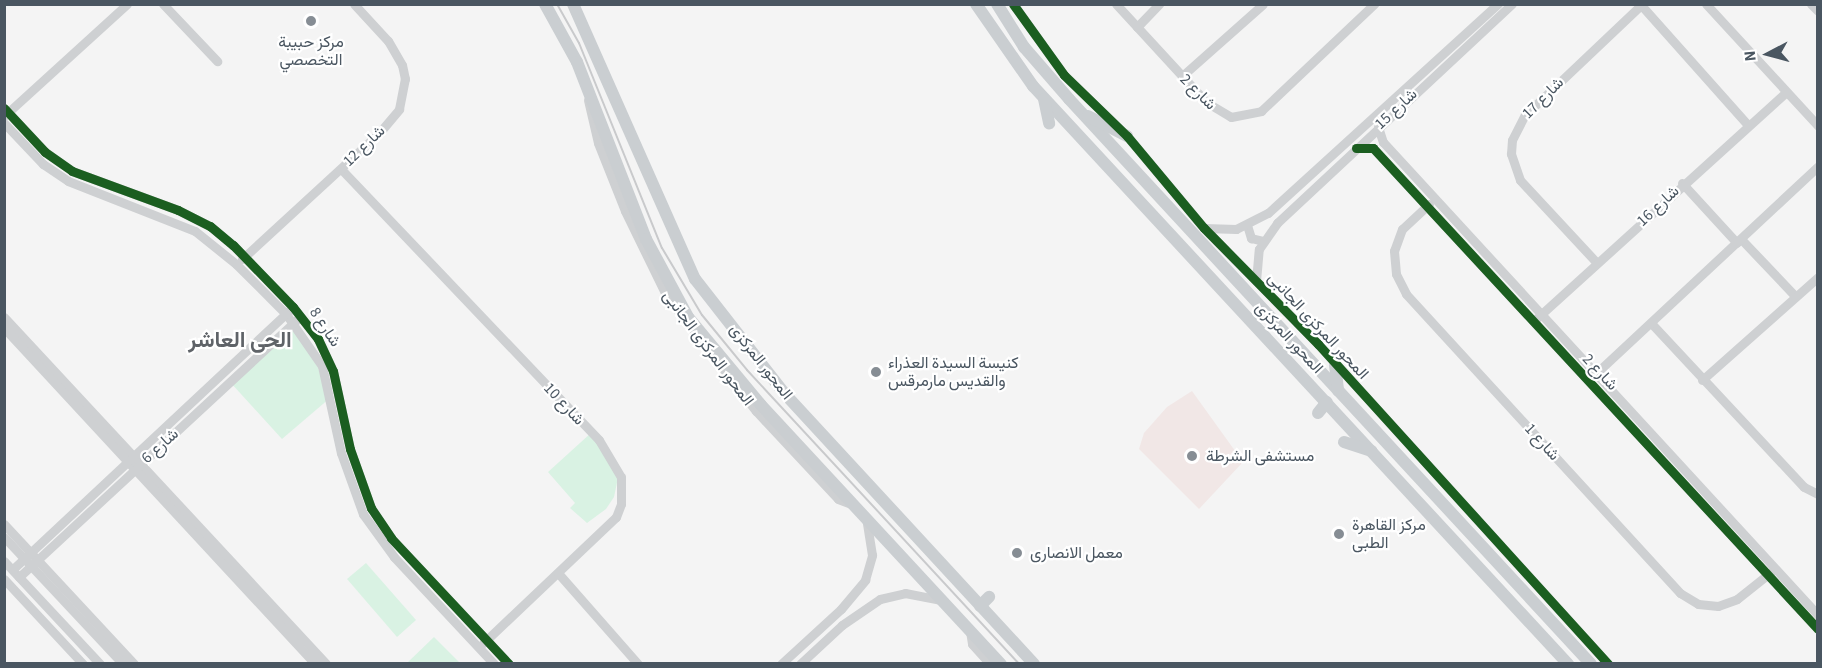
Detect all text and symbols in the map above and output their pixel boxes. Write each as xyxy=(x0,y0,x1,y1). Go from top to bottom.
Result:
marker: مركز حبيبة التخصصي xyxy=(302,12,320,30)
north arrow xyxy=(1738,24,1798,84)
place label: مركز حبيبة التخصصي xyxy=(278,32,344,70)
text: N xyxy=(1739,49,1762,62)
street label: شارع 2 xyxy=(1176,70,1220,114)
street label: شارع 17 xyxy=(1518,73,1568,123)
street label: شارع 15 xyxy=(1371,84,1421,134)
street label: شارع 12 xyxy=(339,121,389,171)
street label: شارع 16 xyxy=(1633,181,1683,231)
street label: المحور المركزى الجانبى xyxy=(1263,268,1373,384)
street label: المحور المركزى الجانبى xyxy=(658,287,758,409)
street label: المحور المركزى xyxy=(1251,298,1327,378)
street label: شارع 8 xyxy=(305,304,345,350)
street label: المحور المركزى xyxy=(725,320,797,404)
district label: الحى العاشر xyxy=(188,328,292,354)
street label: شارع 2 xyxy=(1578,350,1622,394)
place label: كنيسة السيدة العذراء والقديس مارمرقس xyxy=(888,353,1019,391)
marker: كنيسة السيدة العذراء والقديس مارمرقس xyxy=(869,365,883,379)
street label: شارع 10 xyxy=(539,379,589,429)
street label: شارع 1 xyxy=(1520,419,1564,465)
street label: شارع 6 xyxy=(137,424,183,468)
place label: مستشفى الشرطة xyxy=(1206,446,1314,466)
marker: مستشفى الشرطة xyxy=(1183,447,1201,465)
place label: مركز القاهرة الطبى xyxy=(1352,515,1426,553)
marker: مركز القاهرة الطبى xyxy=(1330,525,1348,543)
place label: معمل الانصارى xyxy=(1030,543,1123,563)
marker: معمل الانصارى xyxy=(1008,544,1026,562)

